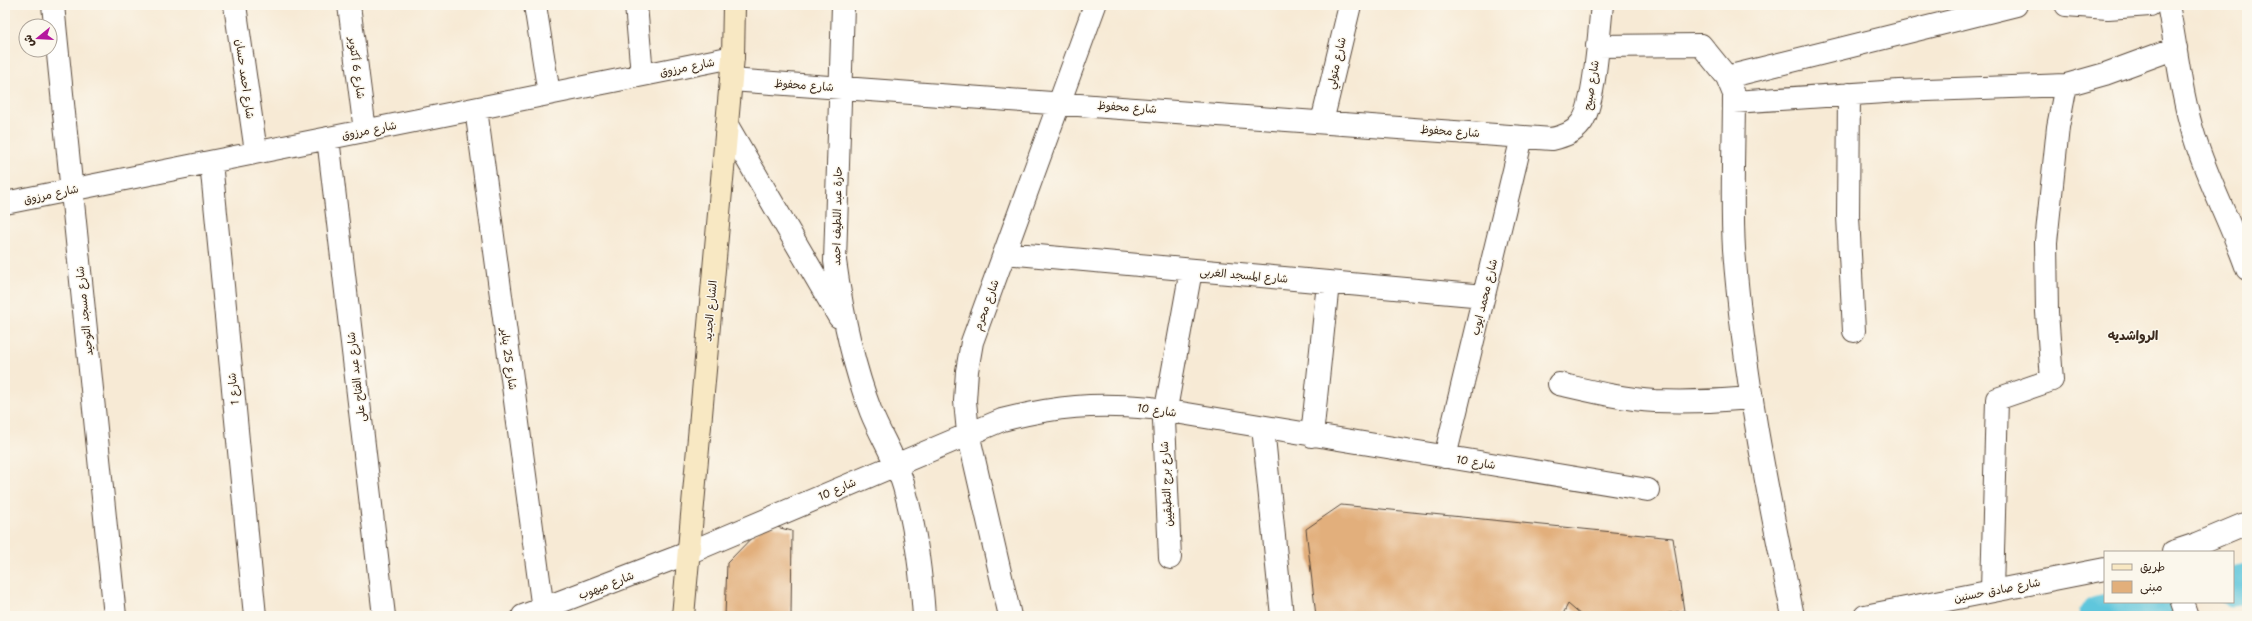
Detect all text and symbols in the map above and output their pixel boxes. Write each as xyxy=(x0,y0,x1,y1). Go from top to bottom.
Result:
north arrow xyxy=(18,18,58,58)
text: ش xyxy=(20,33,38,49)
street label: شارع 6 أكتوبر xyxy=(344,35,368,100)
street label: شارع متولي xyxy=(1323,36,1353,91)
street label: شارع احمد حسان xyxy=(230,38,258,120)
street label: شارع مرزوق xyxy=(658,55,716,81)
street label: شارع صبيح xyxy=(1580,59,1604,111)
street label: شارع محفوظ xyxy=(774,76,834,96)
street label: شارع محفوظ xyxy=(1097,98,1157,118)
street label: شارع مرزوق xyxy=(340,118,398,144)
street label: شارع محفوظ xyxy=(1420,122,1480,142)
street label: حارة عبد اللطيف احمد xyxy=(829,166,846,266)
street label: شارع مرزوق xyxy=(22,181,80,209)
street label: شارع محمد ايوب xyxy=(1468,257,1502,337)
street label: شارع المسجد الغربى xyxy=(1199,264,1289,288)
street label: شارع مسجد التوحيد xyxy=(72,265,98,356)
street label: شارع محرم xyxy=(970,278,1004,333)
street label: الشارع الجديد xyxy=(700,280,722,342)
street label: شارع 25 يناير xyxy=(496,326,520,391)
district label: الرواشديه xyxy=(2108,327,2158,344)
street label: شارع عبد الفتاح على xyxy=(344,331,370,423)
street label: شارع 1 xyxy=(224,372,244,406)
street label: شارع 10 xyxy=(1136,400,1178,422)
street label: شارع برج التطبقيين xyxy=(1157,441,1177,527)
street label: شارع 10 xyxy=(1455,452,1497,474)
street label: شارع 10 xyxy=(816,475,859,505)
legend xyxy=(2104,551,2234,603)
text: طريق xyxy=(2140,559,2165,575)
street label: شارع ميهوب xyxy=(576,568,636,604)
street label: شارع صادق حسنين xyxy=(1953,575,2042,607)
text: مبنى xyxy=(2140,579,2163,595)

